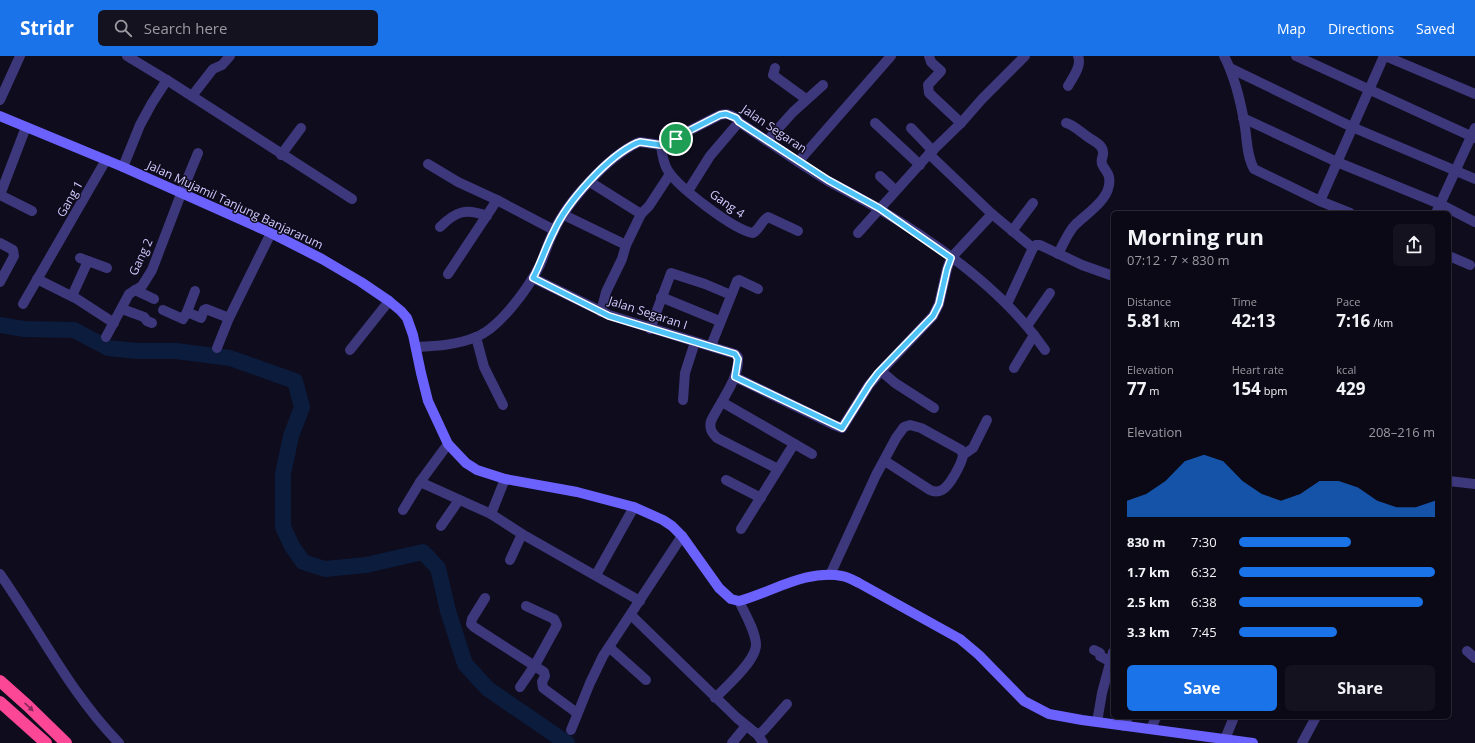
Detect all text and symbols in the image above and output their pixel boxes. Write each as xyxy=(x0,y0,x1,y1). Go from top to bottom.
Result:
search box xyxy=(98,10,378,46)
text: Stridr xyxy=(20,15,74,41)
icon: search xyxy=(112,17,134,39)
text: Search here xyxy=(144,18,227,38)
text: Map xyxy=(1277,19,1306,38)
text: Directions xyxy=(1328,19,1394,38)
text: Saved xyxy=(1416,19,1455,38)
street label: Jalan Segaran xyxy=(737,100,810,157)
pin xyxy=(659,122,693,156)
icon: arrive xyxy=(665,128,687,150)
street label: Jalan Mujamil Tanjung Banjararum xyxy=(143,156,326,253)
street label: Gang 1 xyxy=(52,178,87,220)
street label: Gang 4 xyxy=(706,185,748,222)
text: Morning run xyxy=(1127,221,1264,251)
button: share xyxy=(1393,224,1435,266)
street label: Gang 2 xyxy=(125,235,157,278)
text: 07:12 · 7 × 830 m xyxy=(1127,251,1230,269)
street label: Jalan Segaran I xyxy=(606,291,690,333)
text: Distance xyxy=(1127,294,1171,309)
text: Time xyxy=(1232,294,1257,309)
text: Pace xyxy=(1336,294,1361,309)
text: 5.81 xyxy=(1127,309,1161,332)
text: 42:13 xyxy=(1232,309,1275,332)
text: 7:16 xyxy=(1336,309,1370,332)
text: km xyxy=(1161,315,1180,330)
text: /km xyxy=(1370,315,1393,330)
text: Elevation xyxy=(1127,362,1174,377)
text: Heart rate xyxy=(1232,362,1284,377)
text: kcal xyxy=(1336,362,1356,377)
text: 77 xyxy=(1127,377,1146,400)
text: 154 xyxy=(1232,377,1261,400)
text: 429 xyxy=(1336,377,1366,400)
text: m xyxy=(1146,383,1160,398)
text: bpm xyxy=(1261,383,1287,398)
text: Elevation xyxy=(1127,423,1182,441)
text: 208–216 m xyxy=(1368,423,1435,441)
text: 830 m xyxy=(1127,533,1165,551)
text: 7:30 xyxy=(1191,533,1217,551)
text: 1.7 km xyxy=(1127,563,1170,581)
text: 6:32 xyxy=(1191,563,1217,581)
text: 2.5 km xyxy=(1127,593,1170,611)
text: 6:38 xyxy=(1191,593,1217,611)
text: 3.3 km xyxy=(1127,623,1170,641)
text: 7:45 xyxy=(1191,623,1217,641)
button: Save xyxy=(1127,665,1277,711)
button: Share xyxy=(1285,665,1435,711)
one-way arrow xyxy=(24,702,34,712)

